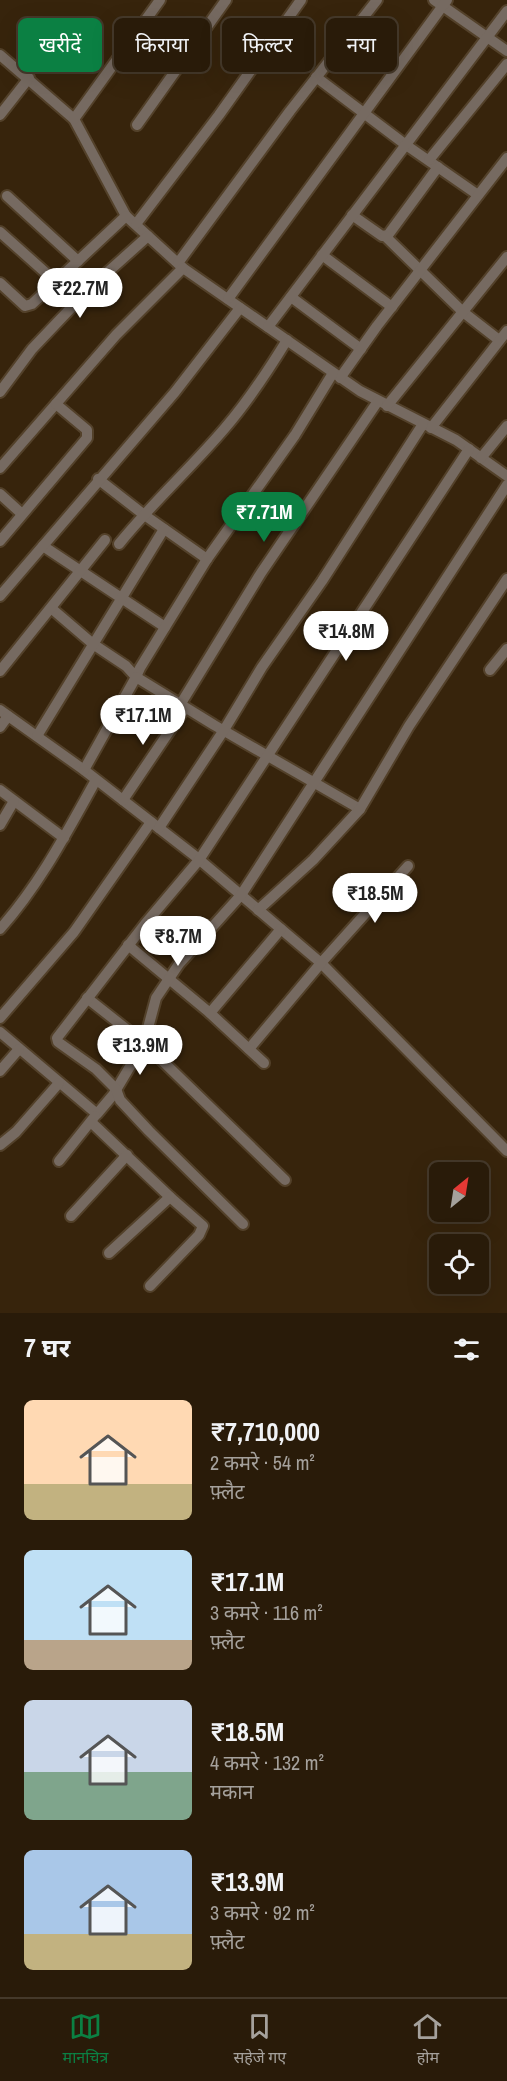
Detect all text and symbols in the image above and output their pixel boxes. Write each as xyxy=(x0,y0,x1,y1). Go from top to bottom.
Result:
chip: खरीदें xyxy=(18,18,102,72)
chip: किराया xyxy=(114,18,210,72)
chip: फ़िल्टर xyxy=(222,18,314,72)
chip: नया xyxy=(326,18,397,72)
pin: ₹22.7M xyxy=(31,268,129,319)
text: ₹22.7M xyxy=(51,274,109,301)
pin: ₹7.71M xyxy=(215,492,313,543)
text: ₹7.71M xyxy=(235,498,293,525)
pin: ₹14.8M xyxy=(297,611,395,662)
text: ₹14.8M xyxy=(317,617,375,644)
pin: ₹17.1M xyxy=(94,695,192,746)
text: ₹17.1M xyxy=(114,701,172,728)
pin: ₹18.5M xyxy=(326,873,424,924)
text: ₹18.5M xyxy=(346,879,404,906)
pin: ₹8.7M xyxy=(136,916,220,967)
text: ₹8.7M xyxy=(154,922,202,949)
pin: ₹13.9M xyxy=(91,1025,189,1076)
text: ₹13.9M xyxy=(111,1031,169,1058)
north arrow xyxy=(429,1162,489,1222)
map controls xyxy=(429,1162,489,1294)
button: locate xyxy=(429,1234,489,1294)
text: 7 घर xyxy=(24,1330,70,1365)
icon: filters xyxy=(450,1333,483,1366)
text: ₹7,710,000 xyxy=(210,1414,320,1449)
icon: home xyxy=(72,1424,144,1496)
text: 2 कमरे · 54 m² xyxy=(210,1449,315,1476)
text: फ़्लैट xyxy=(210,1478,245,1505)
text: ₹17.1M xyxy=(210,1564,284,1599)
icon: home xyxy=(72,1574,144,1646)
text: 3 कमरे · 116 m² xyxy=(210,1599,323,1626)
text: फ़्लैट xyxy=(210,1628,245,1655)
text: ₹18.5M xyxy=(210,1714,284,1749)
icon: home xyxy=(72,1724,144,1796)
text: 4 कमरे · 132 m² xyxy=(210,1749,324,1776)
text: मकान xyxy=(210,1778,254,1805)
text: ₹13.9M xyxy=(210,1864,284,1899)
icon: home xyxy=(72,1874,144,1946)
text: 3 कमरे · 92 m² xyxy=(210,1899,315,1926)
text: फ़्लैट xyxy=(210,1928,245,1955)
tab: मानचित्र xyxy=(63,2010,108,2070)
tab: सहेजे गए xyxy=(234,2010,286,2070)
tab: होम xyxy=(411,2010,444,2070)

